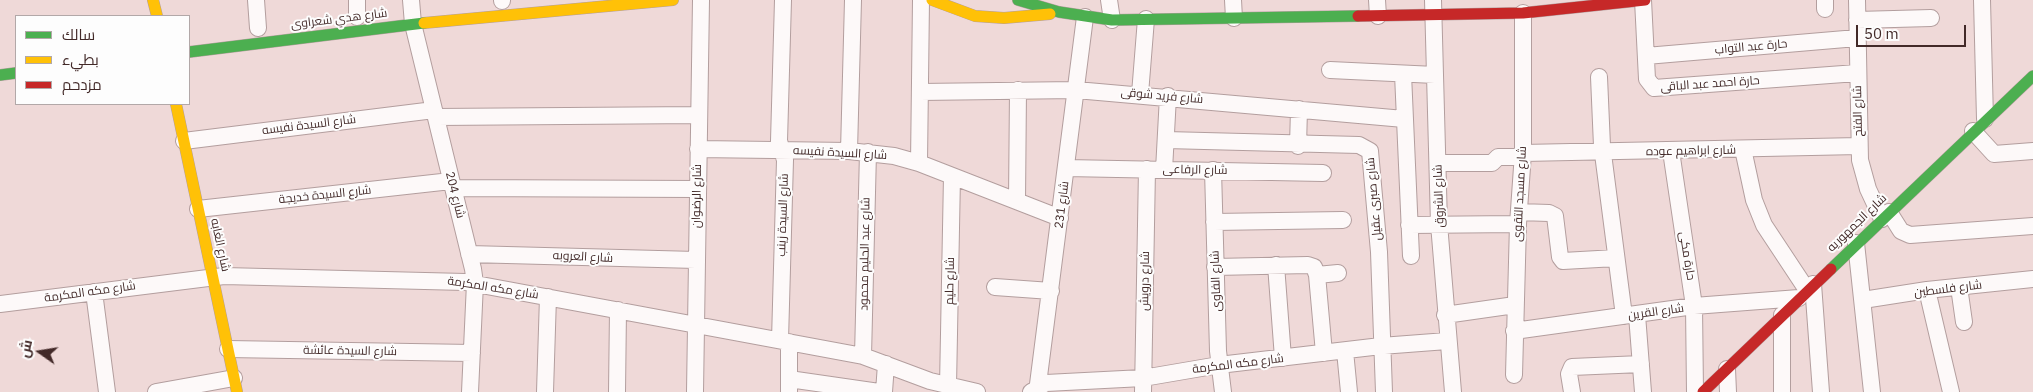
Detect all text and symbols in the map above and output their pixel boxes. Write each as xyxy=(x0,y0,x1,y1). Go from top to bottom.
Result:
street label: شارع هدي شعراوى xyxy=(290,6,388,32)
legend xyxy=(15,15,190,105)
scale bar xyxy=(1858,15,1968,47)
text: 50 m xyxy=(1864,24,1899,43)
text: سالك xyxy=(62,25,95,44)
street label: حارة عبد التواب xyxy=(1714,37,1788,57)
text: بطيء xyxy=(62,50,99,69)
street label: حارة احمد عبد الباقى xyxy=(1660,73,1760,95)
text: مزدحم xyxy=(62,75,102,94)
street label: شارع فريد شوقى xyxy=(1120,85,1204,107)
street label: شارع الفتح xyxy=(1850,85,1866,137)
street label: شارع السيدة نفيسه xyxy=(261,112,357,138)
street label: شارع السيدة نفيسه xyxy=(793,143,887,163)
street label: شارع ابراهيم عوده xyxy=(1646,143,1736,159)
street label: شارع مسجد التقوى xyxy=(1510,146,1530,242)
street label: شارع صبرى عقيل xyxy=(1363,157,1385,241)
street label: شارع الرفاعى xyxy=(1163,162,1227,178)
street label: شارع الرضوان xyxy=(689,164,705,228)
street label: شارع الشروق xyxy=(1431,164,1447,228)
street label: شارع 204 xyxy=(442,170,468,220)
street label: شارع السيدة زينب xyxy=(774,173,792,257)
street label: شارع 231 xyxy=(1052,180,1072,230)
street label: شارع السيدة خديجة xyxy=(278,183,372,207)
street label: شارع الجمهوريه xyxy=(1824,191,1890,255)
street label: شارع عبد الحليم محمود xyxy=(857,197,873,311)
street label: شارع الغابه xyxy=(207,217,233,273)
street label: حارة مكى xyxy=(1676,230,1698,282)
street label: شارع العروبه xyxy=(552,248,614,266)
street label: شارع الفاوى xyxy=(1208,250,1224,312)
street label: شارع درويش xyxy=(1137,251,1153,311)
street label: شارع حليم xyxy=(942,257,958,305)
street label: شارع مكه المكرمة xyxy=(446,274,540,302)
street label: شارع مكه المكرمة xyxy=(43,278,137,306)
street label: شارع فلسطين xyxy=(1913,278,1983,300)
street label: شارع القرين xyxy=(1627,301,1685,323)
north arrow xyxy=(15,327,65,377)
text: ش xyxy=(15,338,36,359)
street label: شارع السيدة عائشة xyxy=(303,343,397,359)
street label: شارع مكه المكرمة xyxy=(1191,351,1285,377)

